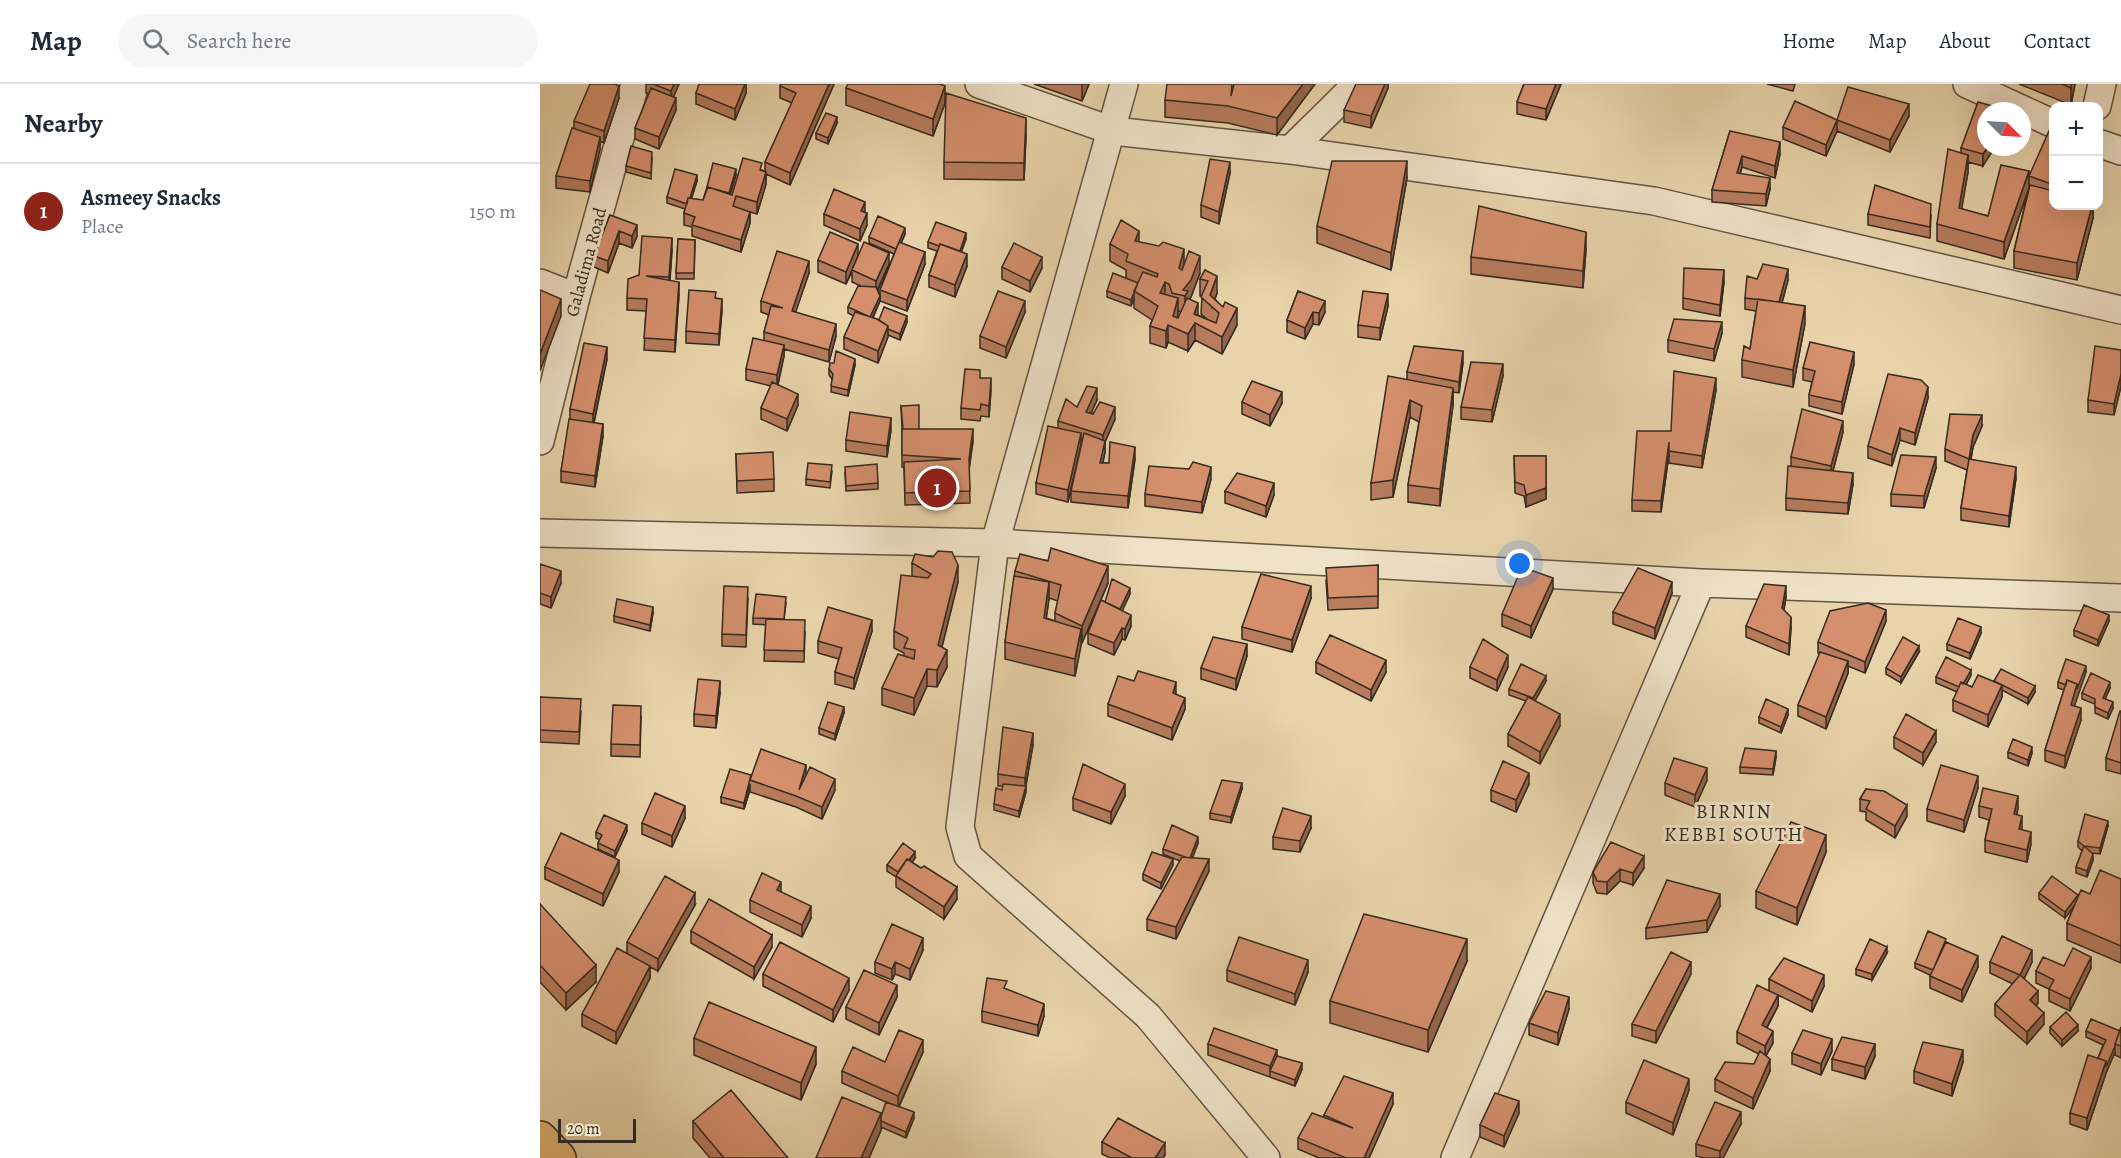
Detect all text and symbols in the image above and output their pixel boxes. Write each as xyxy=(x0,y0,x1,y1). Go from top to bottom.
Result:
search box xyxy=(118,14,538,68)
text: Map xyxy=(30,22,82,60)
icon: search xyxy=(139,25,172,58)
text: Search here xyxy=(187,26,291,56)
text: Home xyxy=(1782,27,1835,55)
text: Map xyxy=(1868,27,1906,55)
text: About xyxy=(1939,27,1991,55)
text: Contact xyxy=(2024,27,2091,55)
north arrow xyxy=(1977,102,2031,156)
map controls xyxy=(2049,102,2103,210)
button: + xyxy=(2049,102,2103,156)
text: Nearby xyxy=(24,106,103,141)
button: − xyxy=(2049,156,2103,210)
text: Asmeey Snacks xyxy=(81,183,221,213)
text: 1 xyxy=(40,198,47,225)
text: 150 m xyxy=(469,198,516,225)
street label: Galadima Road xyxy=(560,204,612,319)
text: Place xyxy=(81,213,123,240)
pin: 1 xyxy=(918,466,956,510)
your location xyxy=(1505,549,1534,578)
district label: BIRNIN KEBBI SOUTH xyxy=(1664,798,1804,848)
scale bar xyxy=(558,1116,636,1144)
text: 20 m xyxy=(567,1118,600,1140)

